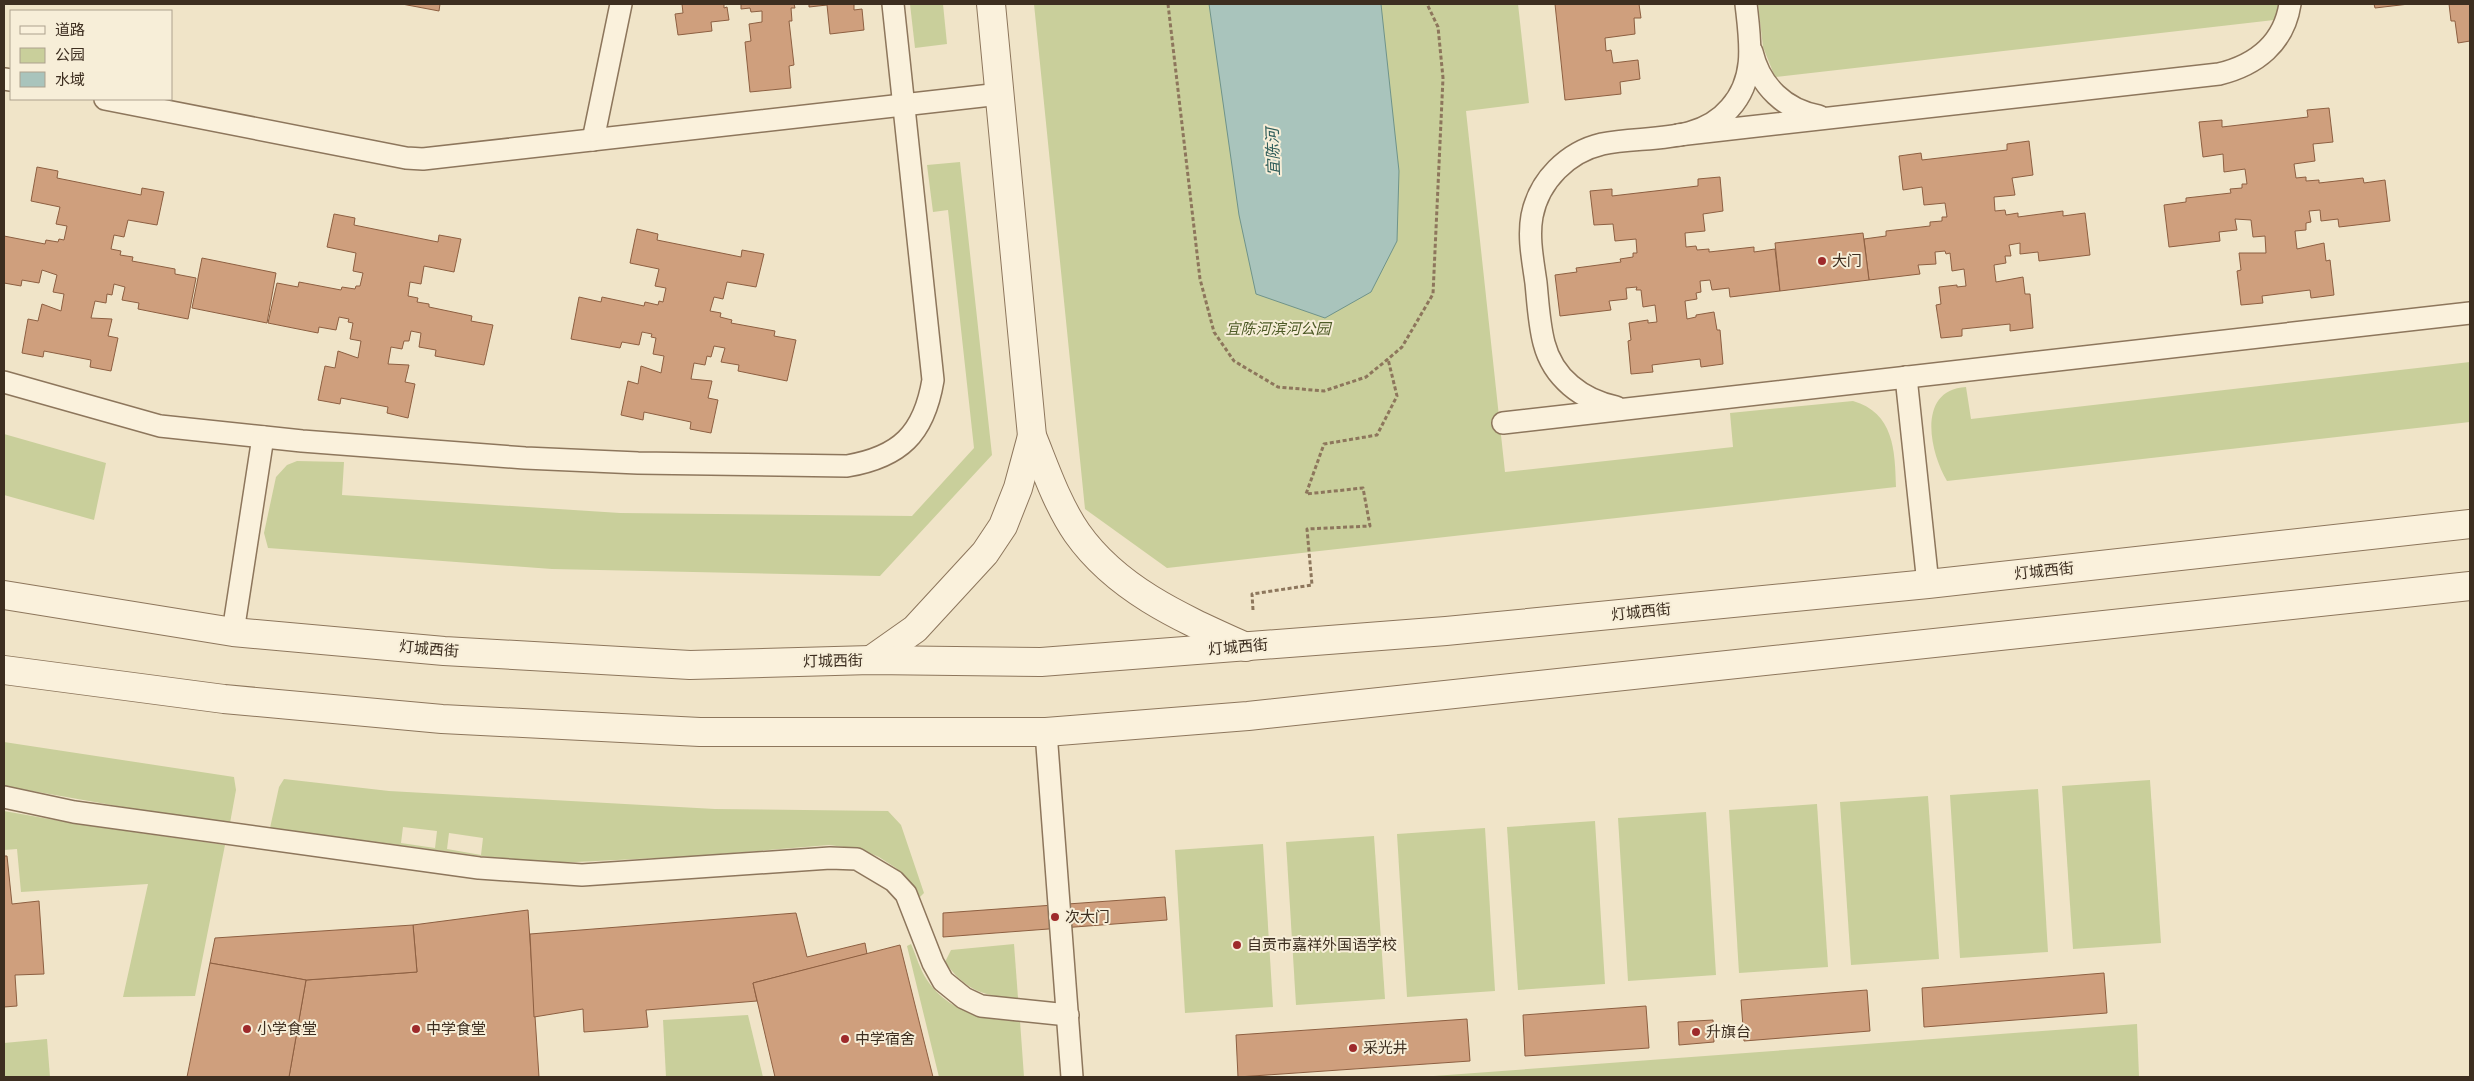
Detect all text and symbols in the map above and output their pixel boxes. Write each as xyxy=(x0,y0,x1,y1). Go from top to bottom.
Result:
legend xyxy=(10,10,172,100)
text: 道路 xyxy=(55,21,85,39)
text: 公园 xyxy=(55,46,85,64)
text: 水域 xyxy=(55,71,85,89)
water label: 宜陈河 xyxy=(1263,125,1283,176)
place label: 大门 xyxy=(1832,252,1862,270)
marker: 大门 xyxy=(1816,255,1828,267)
park label: 宜陈河滨河公园 xyxy=(1225,320,1332,338)
street label: 灯城西街 xyxy=(2013,559,2075,583)
street label: 灯城西街 xyxy=(1610,600,1672,624)
street label: 灯城西街 xyxy=(1207,635,1269,659)
street label: 灯城西街 xyxy=(398,637,460,661)
street label: 灯城西街 xyxy=(803,651,863,671)
place label: 次大门 xyxy=(1065,908,1110,926)
marker: 次大门 xyxy=(1049,911,1061,923)
place label: 自贡市嘉祥外国语学校 xyxy=(1247,936,1397,954)
marker: 自贡市嘉祥外国语学校 xyxy=(1231,939,1243,951)
place label: 小学食堂 xyxy=(257,1020,317,1038)
place label: 中学食堂 xyxy=(426,1020,486,1038)
marker: 小学食堂 xyxy=(241,1023,253,1035)
marker: 中学食堂 xyxy=(410,1023,422,1035)
place label: 升旗台 xyxy=(1706,1023,1751,1041)
marker: 升旗台 xyxy=(1690,1026,1702,1038)
place label: 中学宿舍 xyxy=(855,1030,915,1048)
marker: 中学宿舍 xyxy=(839,1033,851,1045)
place label: 采光井 xyxy=(1363,1039,1408,1057)
marker: 采光井 xyxy=(1347,1042,1359,1054)

